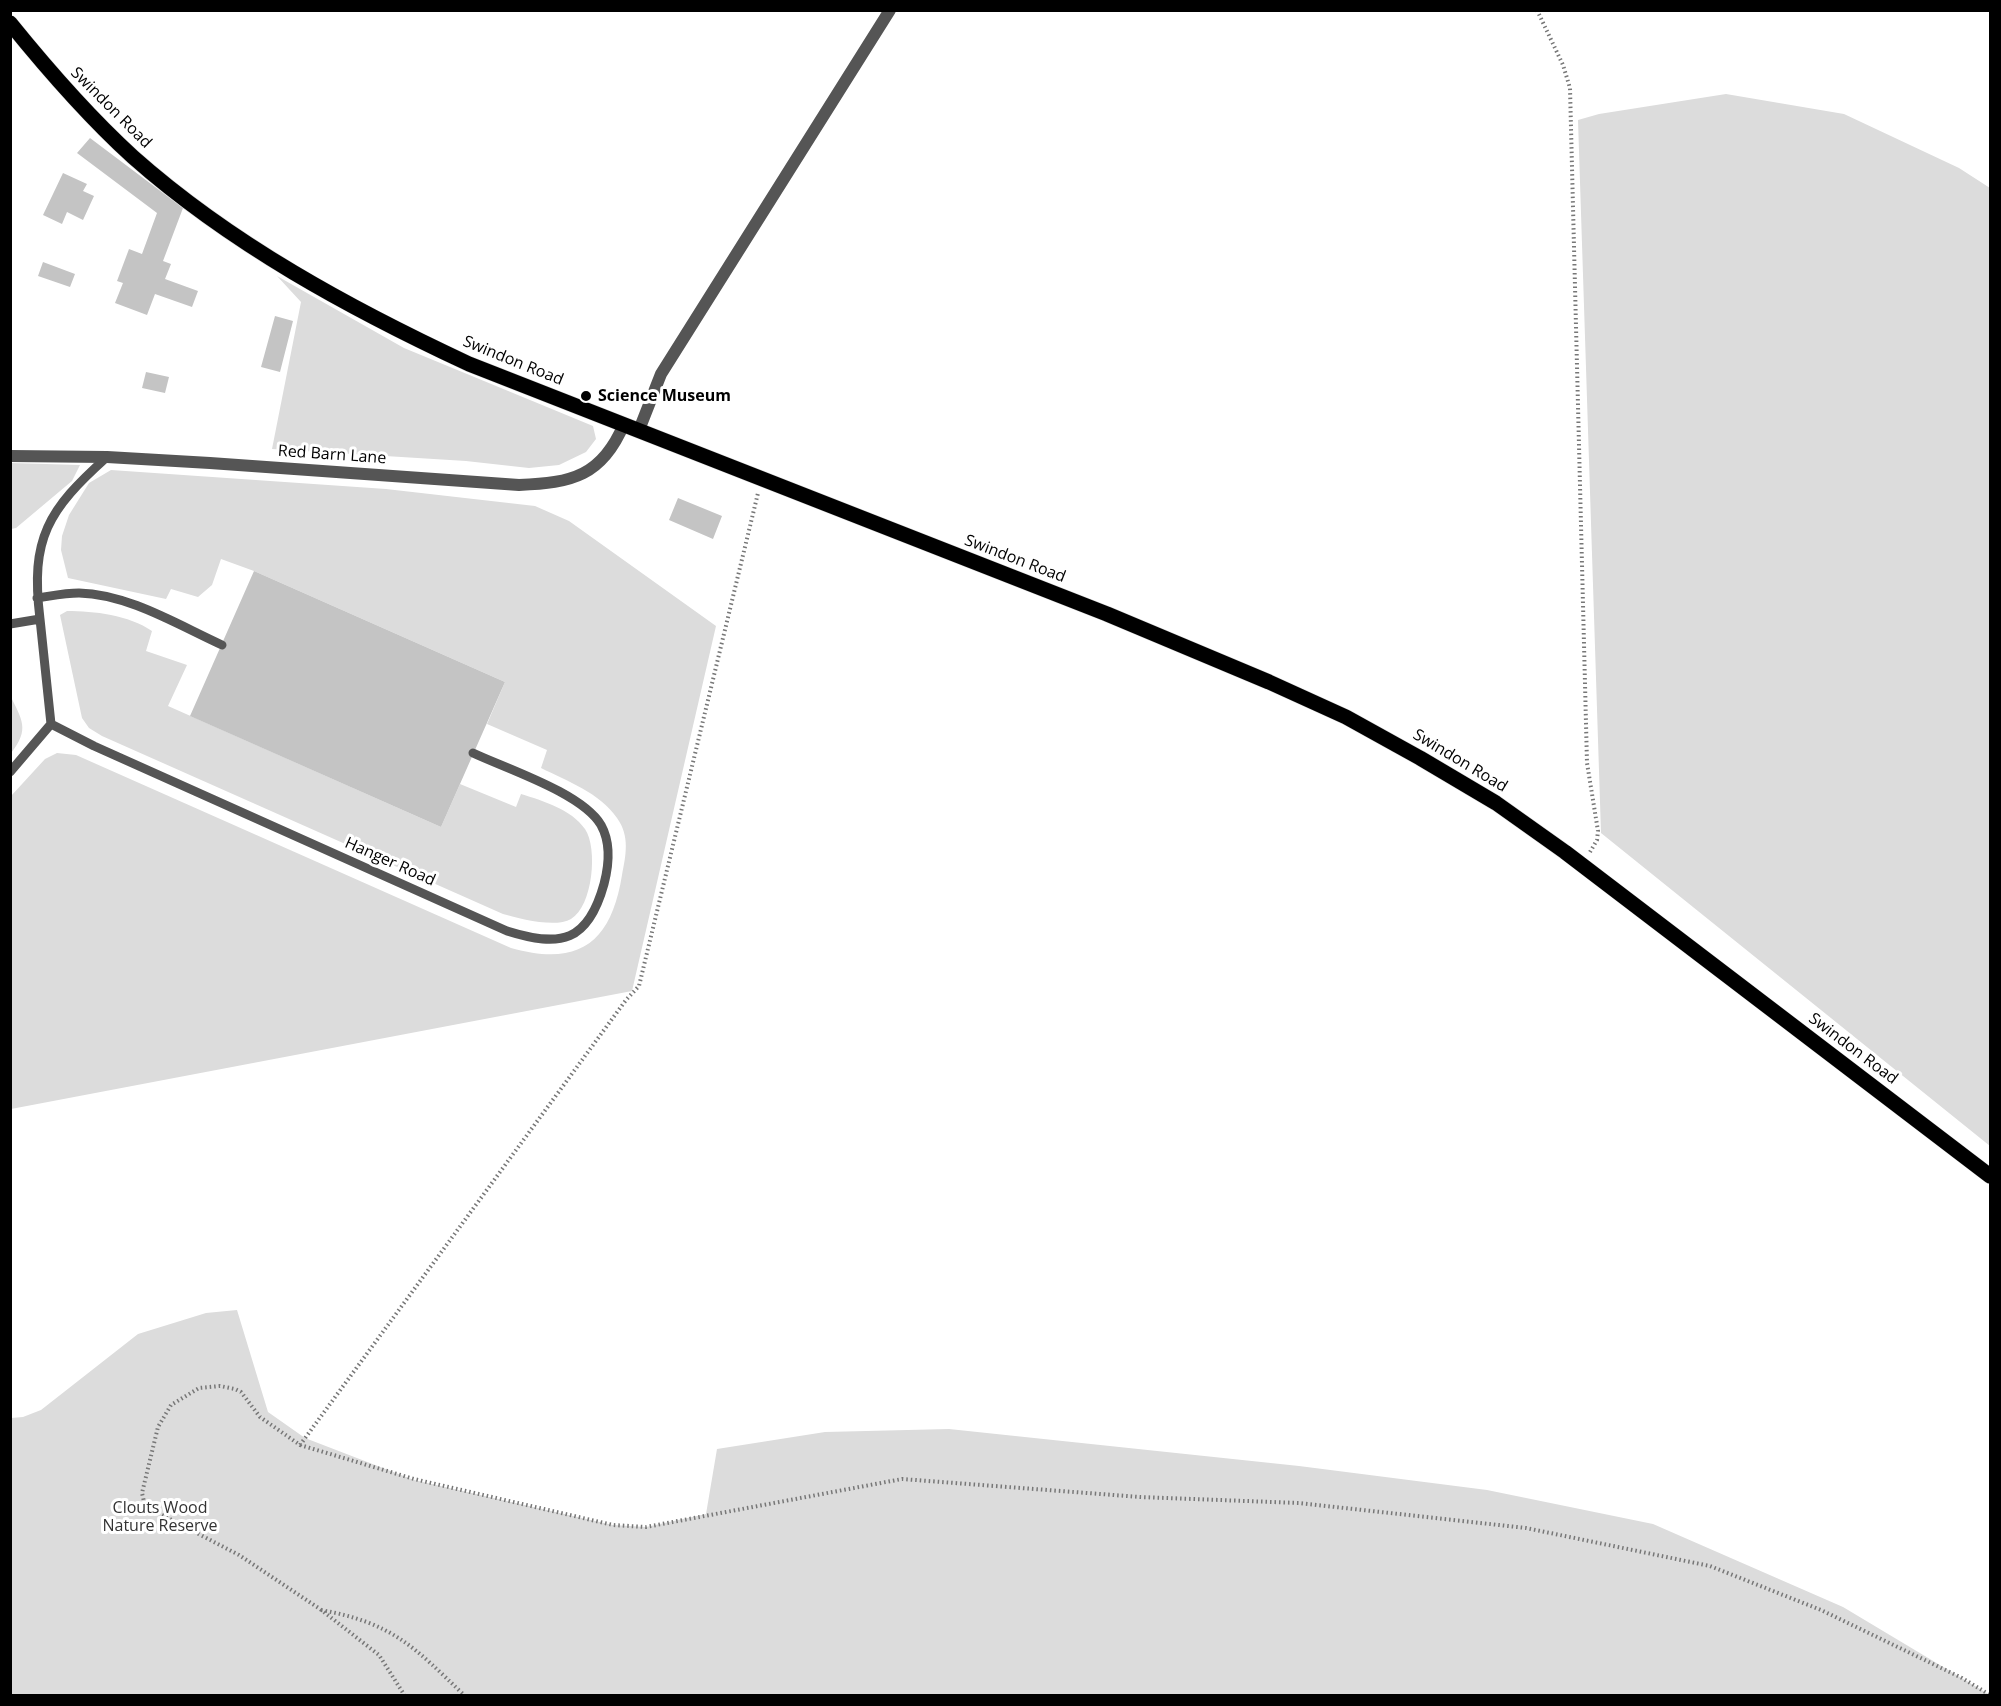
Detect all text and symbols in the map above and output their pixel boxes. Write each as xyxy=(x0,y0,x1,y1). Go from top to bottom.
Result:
street label: Swindon Road xyxy=(67,64,155,152)
street label: Swindon Road xyxy=(460,332,566,390)
place label: Science Museum xyxy=(598,386,731,406)
marker: Science Museum xyxy=(579,389,593,403)
street label: Red Barn Lane xyxy=(277,442,387,468)
street label: Swindon Road xyxy=(962,531,1068,587)
street label: Swindon Road xyxy=(1409,725,1511,797)
street label: Hanger Road xyxy=(342,833,438,891)
street label: Swindon Road xyxy=(1805,1009,1901,1089)
park label: Clouts Wood Nature Reserve xyxy=(102,1498,218,1536)

